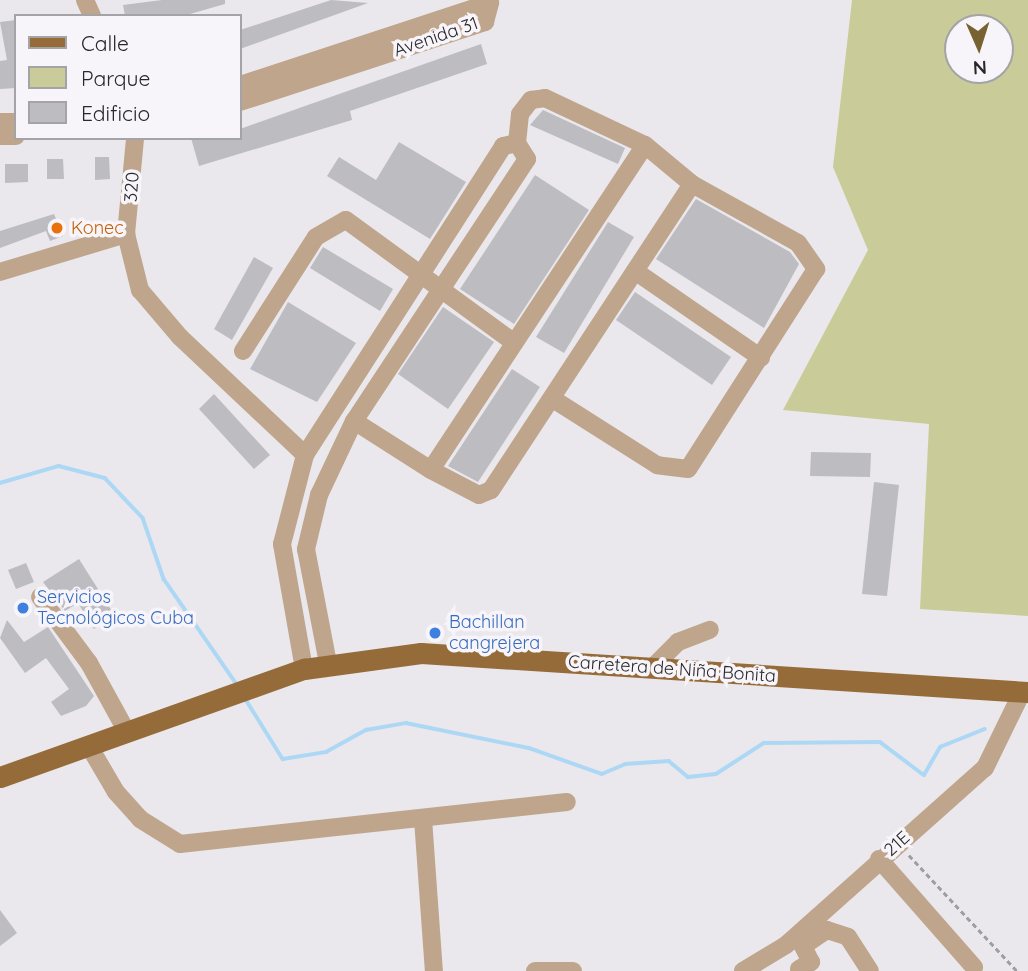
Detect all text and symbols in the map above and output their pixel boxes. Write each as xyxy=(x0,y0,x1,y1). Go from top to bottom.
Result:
street label: Avenida 31 xyxy=(391,12,481,62)
legend xyxy=(14,14,242,140)
north arrow xyxy=(944,14,1014,84)
text: Calle xyxy=(81,30,129,56)
text: N xyxy=(972,56,988,80)
text: Parque xyxy=(81,65,150,91)
text: Edificio xyxy=(81,100,150,126)
street label: 320 xyxy=(120,171,144,203)
place label: Konec xyxy=(71,217,124,239)
marker: Konec xyxy=(49,220,65,236)
place label: Servicios Tecnológicos Cuba xyxy=(37,587,194,630)
marker: Servicios Tecnológicos Cuba xyxy=(15,600,31,616)
place label: Bachillan cangrejera xyxy=(449,612,540,654)
marker: Bachillan cangrejera xyxy=(427,625,443,641)
street label: Carretera de Niña Bonita xyxy=(567,651,777,687)
street label: 21E xyxy=(880,827,914,861)

